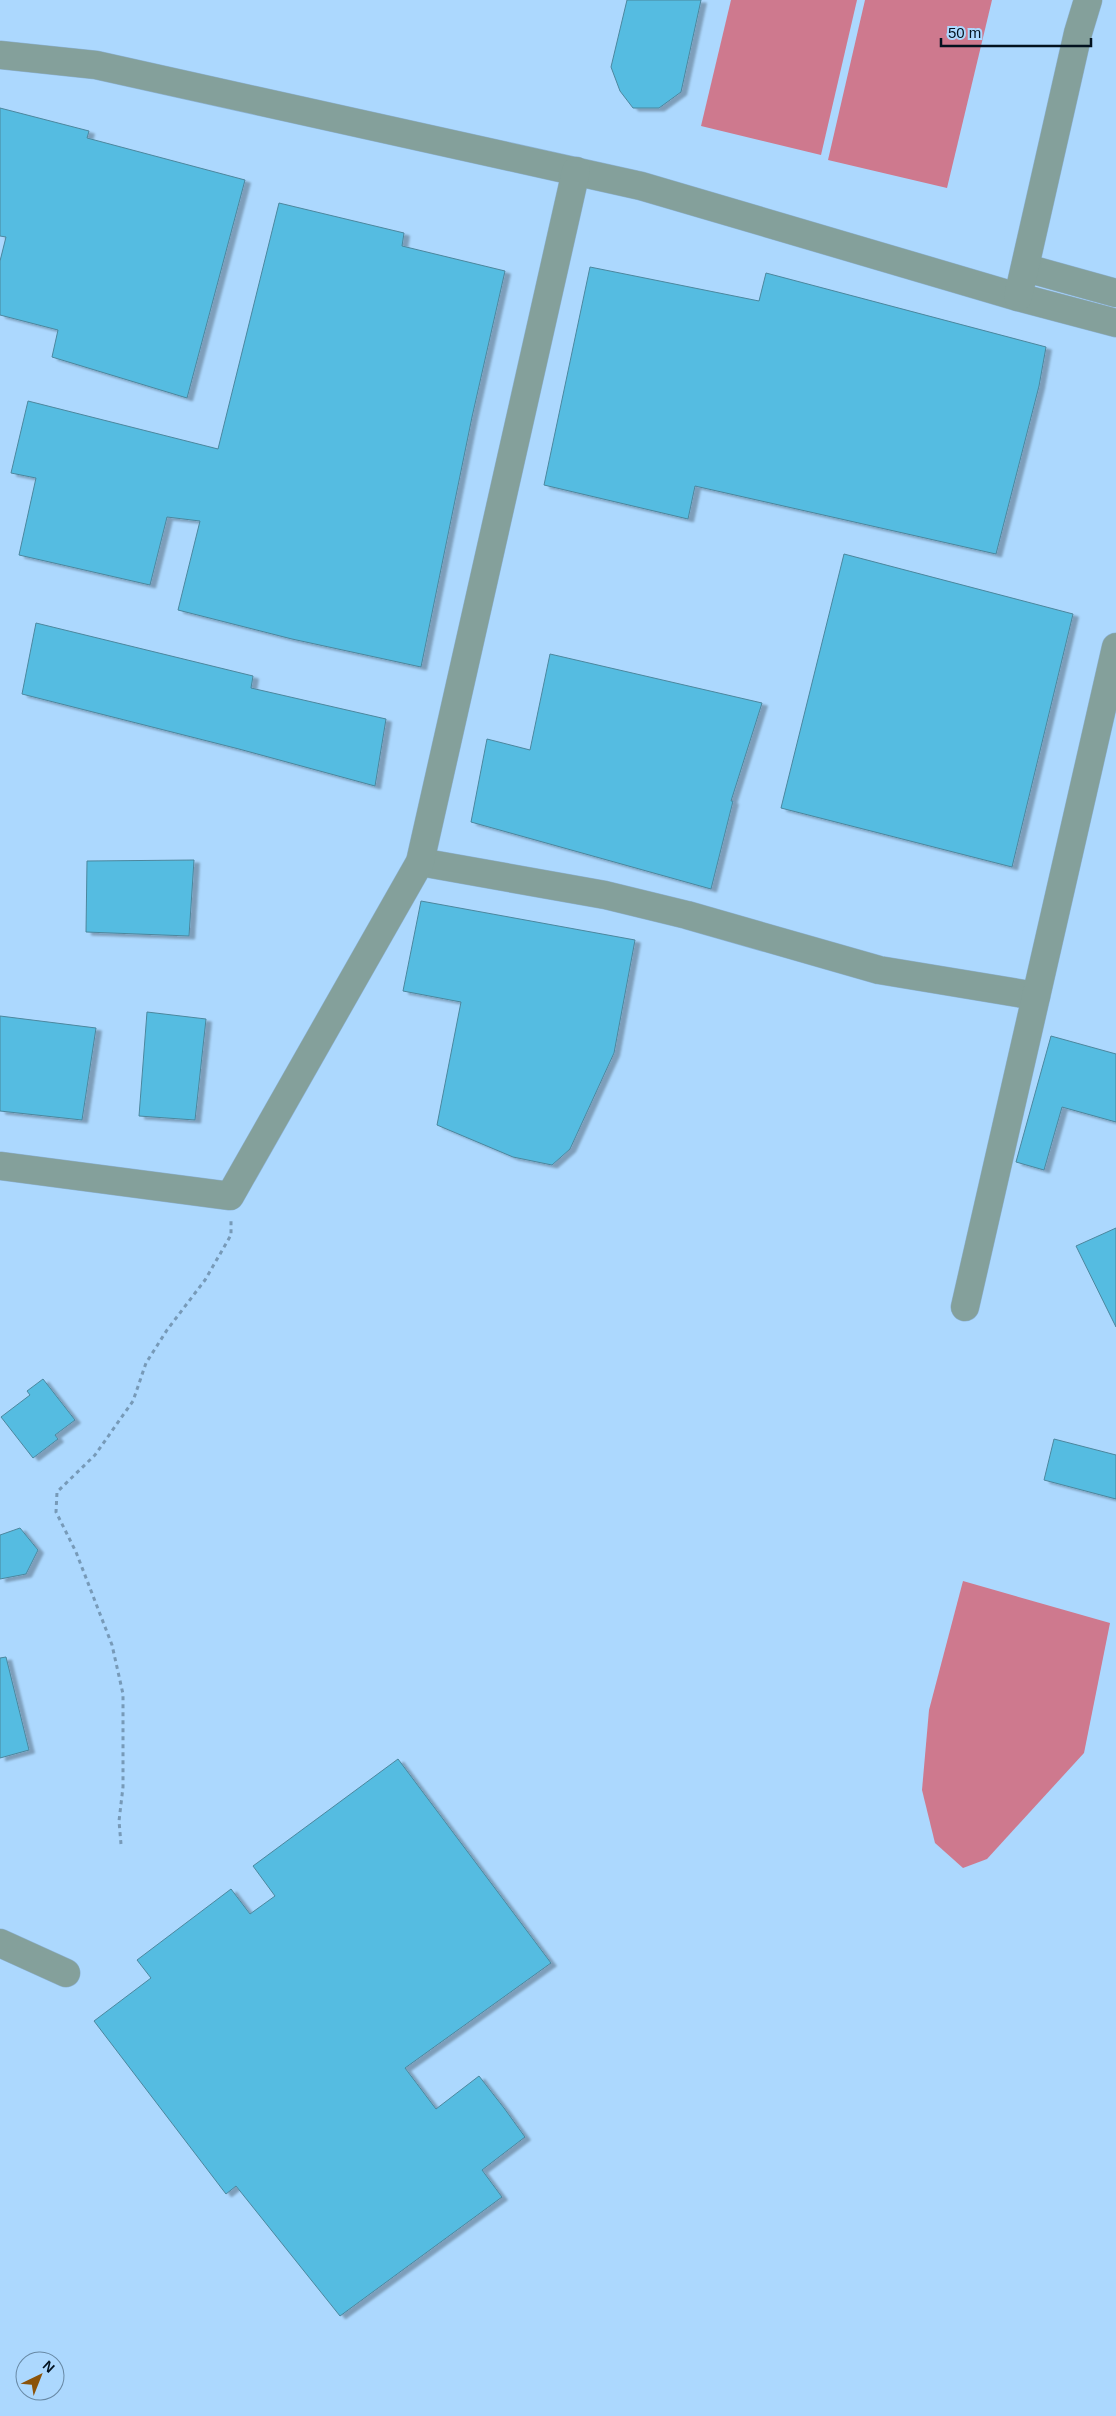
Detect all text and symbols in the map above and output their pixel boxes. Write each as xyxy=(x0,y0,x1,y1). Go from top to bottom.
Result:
scale bar xyxy=(941,15,1091,47)
text: 50 m xyxy=(948,24,981,41)
north arrow xyxy=(15,2351,65,2401)
text: N xyxy=(40,2357,58,2376)

